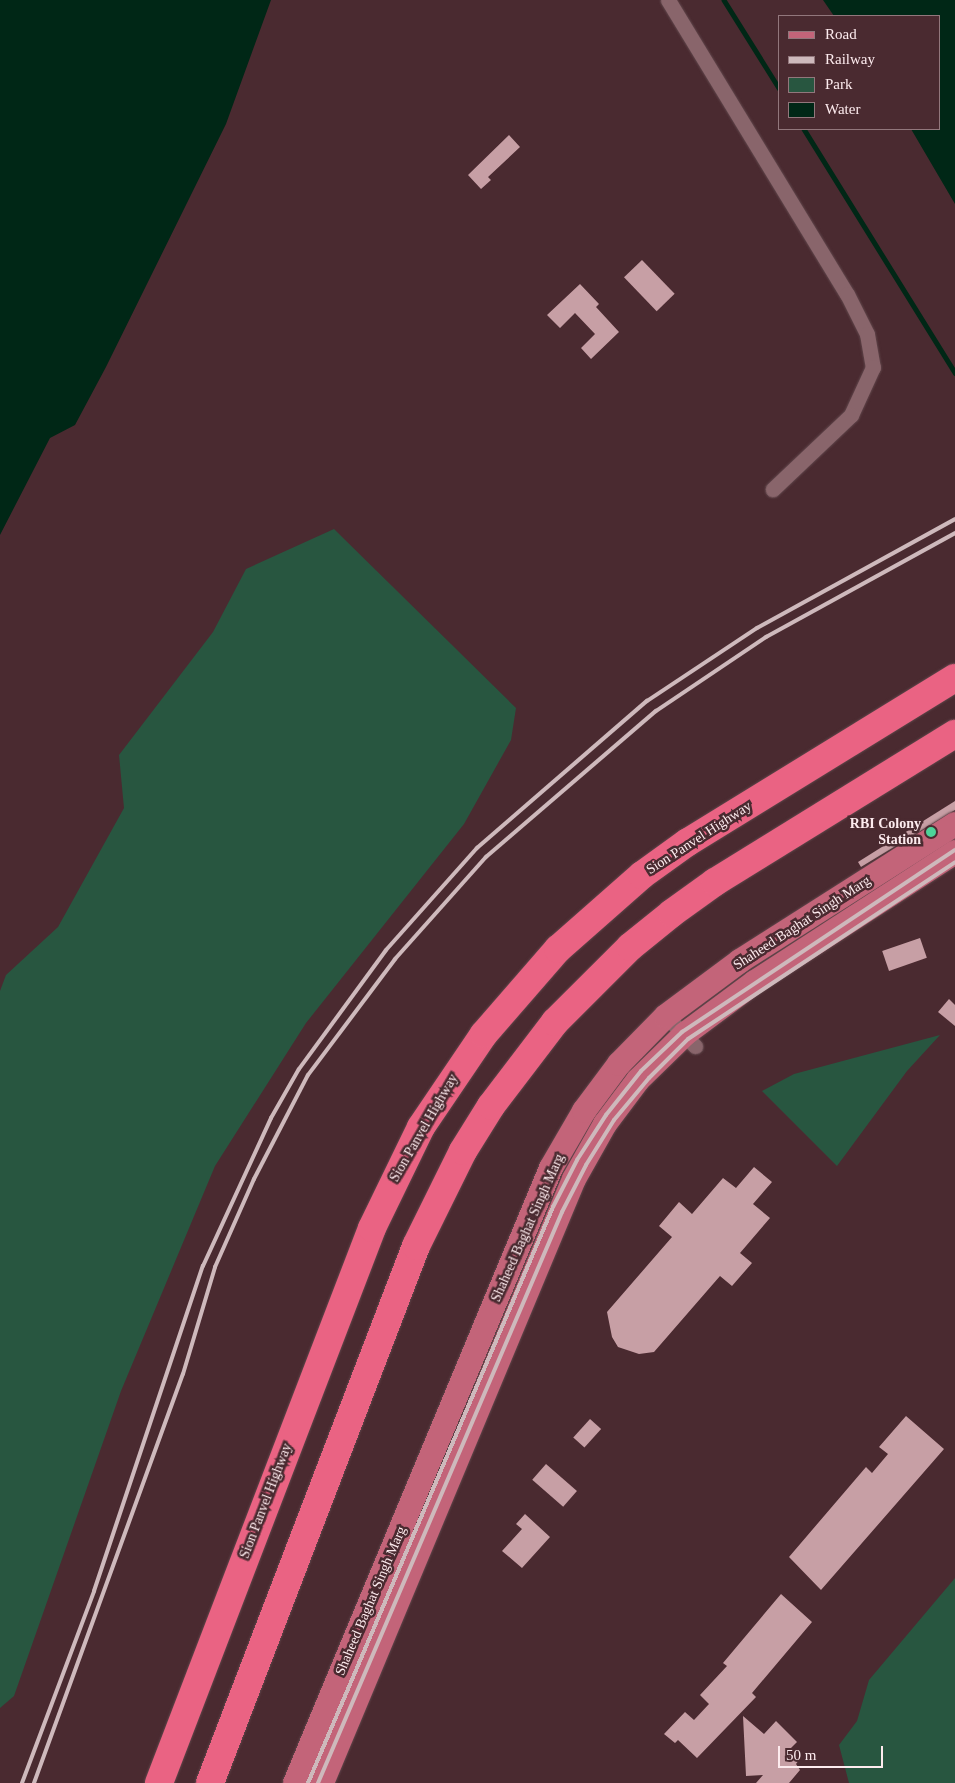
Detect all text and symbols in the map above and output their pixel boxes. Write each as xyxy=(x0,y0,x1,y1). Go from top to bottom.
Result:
legend xyxy=(778,15,940,130)
text: Road xyxy=(825,26,857,42)
text: Railway xyxy=(825,51,875,67)
text: Park xyxy=(825,76,853,92)
text: Water xyxy=(825,101,860,117)
street label: Sion Panvel Highway xyxy=(643,798,755,878)
place label: RBI Colony Station xyxy=(850,816,921,849)
marker: RBI Colony Station xyxy=(925,826,937,838)
street label: Shaheed Baghat Singh Marg xyxy=(730,872,874,974)
street label: Sion Panvel Highway xyxy=(386,1071,462,1185)
street label: Shaheed Baghat Singh Marg xyxy=(488,1151,568,1305)
street label: Sion Panvel Highway xyxy=(236,1441,296,1561)
street label: Shaheed Baghat Singh Marg xyxy=(332,1524,410,1678)
scale bar xyxy=(780,1736,885,1768)
text: 50 m xyxy=(786,1747,816,1763)

